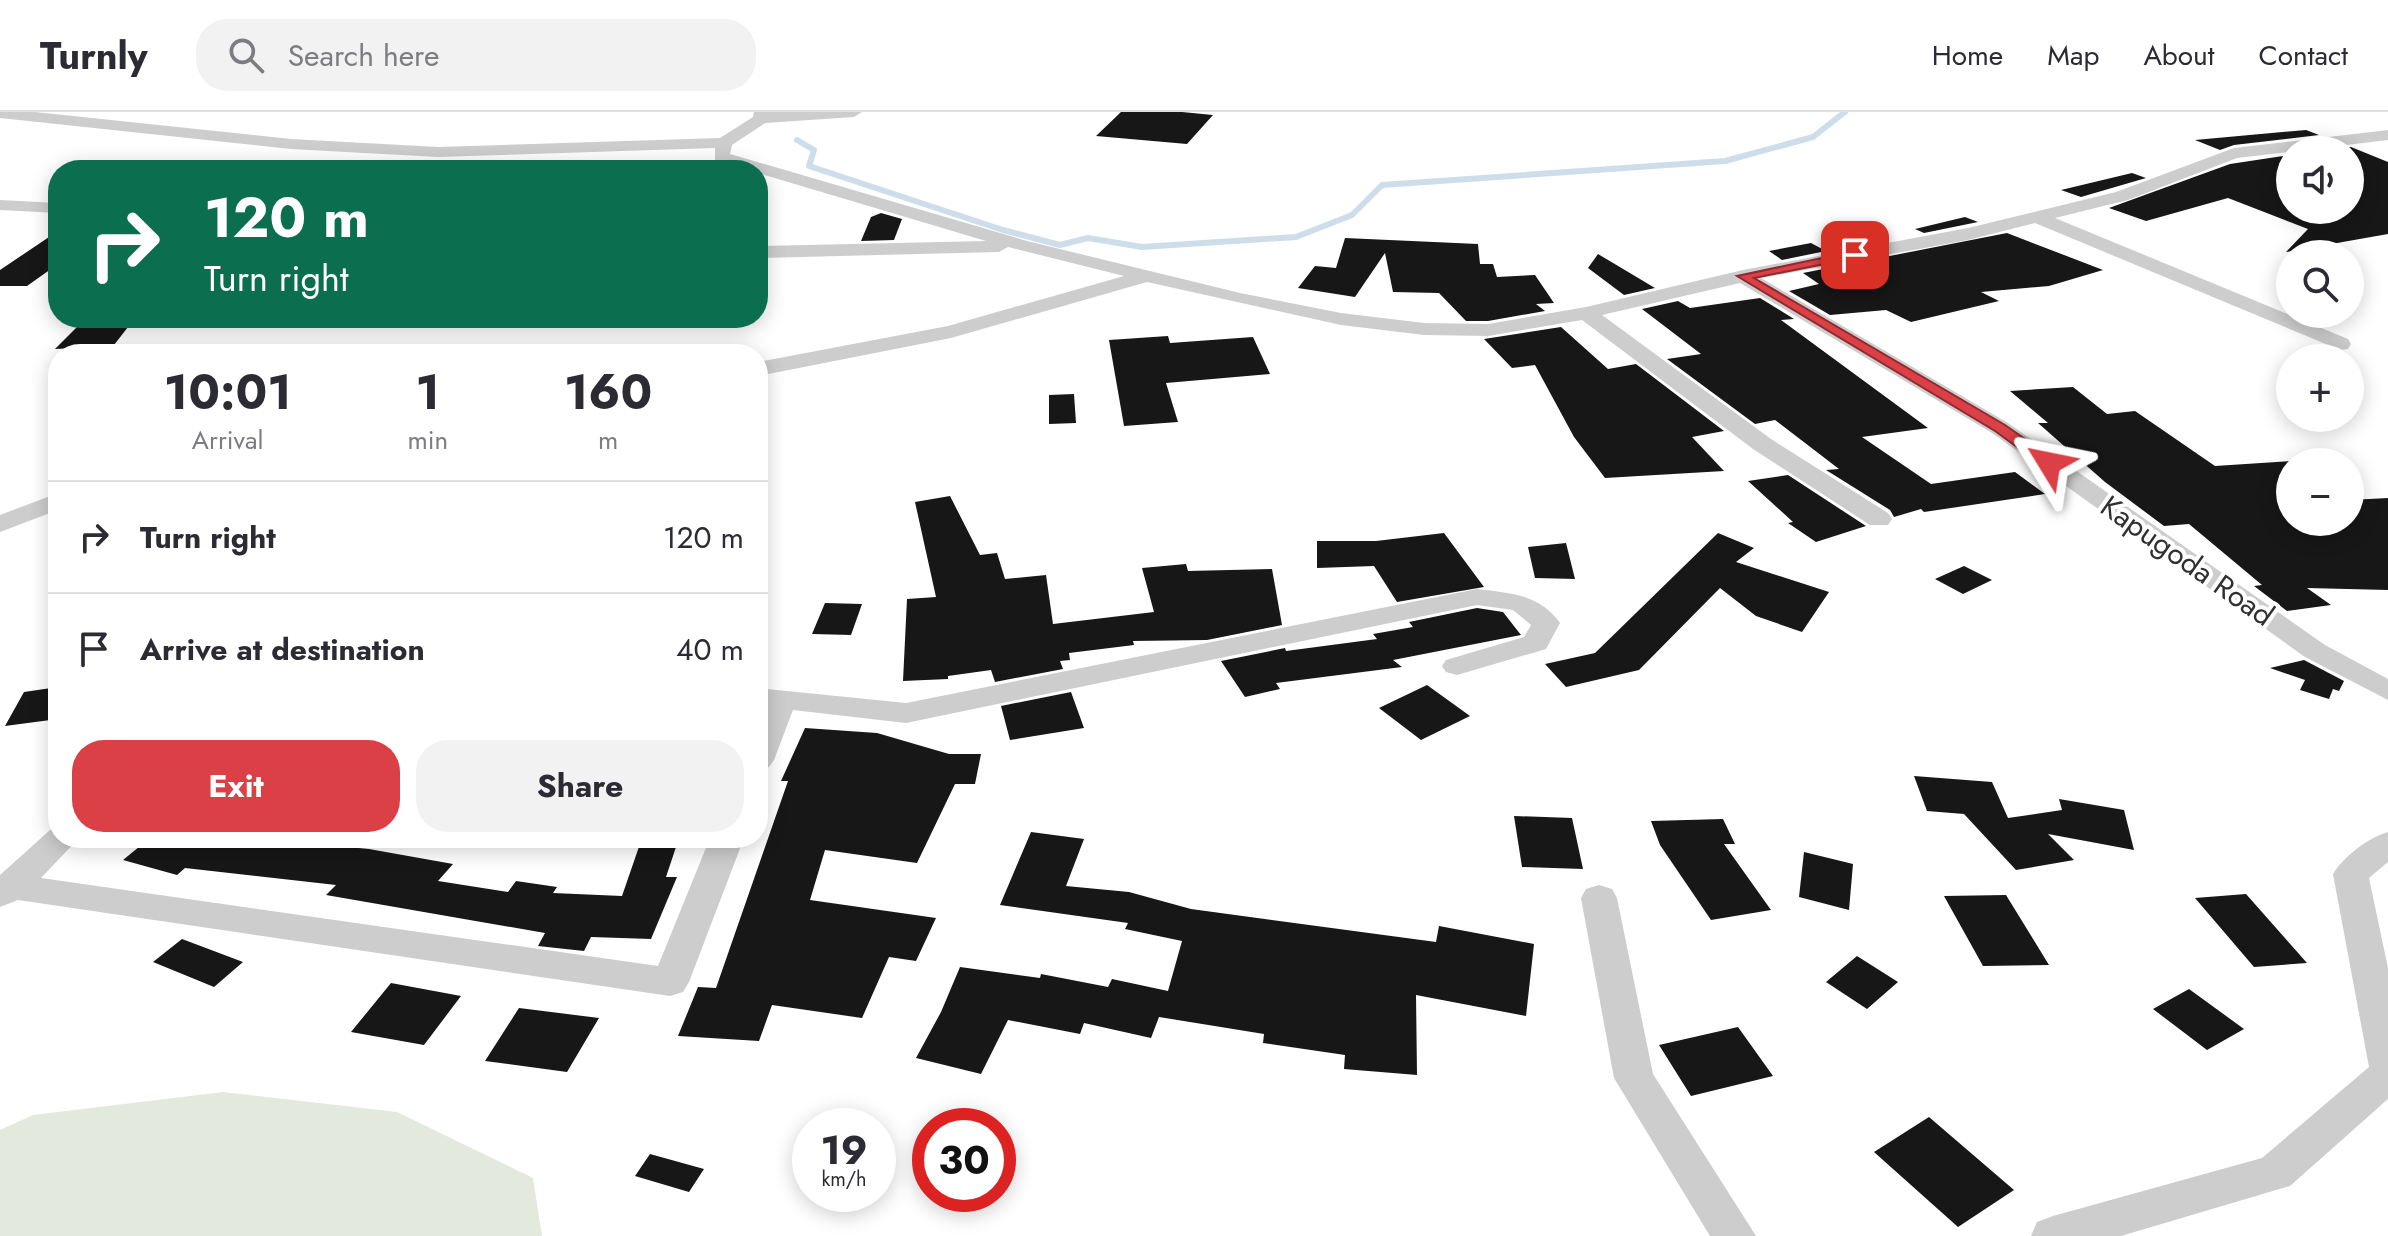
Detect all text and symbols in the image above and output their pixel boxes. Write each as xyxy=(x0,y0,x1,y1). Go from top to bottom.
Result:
search box xyxy=(196,19,756,91)
text: Turnly xyxy=(40,28,148,83)
icon: search xyxy=(224,33,268,77)
text: Search here xyxy=(288,34,439,77)
text: Home xyxy=(1932,35,2003,76)
text: Map xyxy=(2047,35,2099,76)
text: About xyxy=(2143,35,2215,76)
text: Contact xyxy=(2259,35,2348,76)
map controls xyxy=(2276,136,2364,536)
button: sound xyxy=(2276,136,2364,224)
text: 120 m xyxy=(204,177,369,258)
icon: right xyxy=(72,192,176,296)
pin xyxy=(1821,221,1889,289)
icon: arrive xyxy=(1833,233,1877,277)
button: search xyxy=(2276,240,2364,328)
text: Turn right xyxy=(204,252,349,304)
button: + xyxy=(2276,344,2364,432)
text: 10:01 xyxy=(164,358,292,427)
text: 1 xyxy=(416,358,440,427)
text: 160 xyxy=(564,358,652,427)
text: Arrival xyxy=(192,421,264,459)
text: min xyxy=(407,421,448,459)
text: m xyxy=(598,421,618,459)
position arrow xyxy=(2007,421,2091,505)
button: − xyxy=(2276,448,2364,536)
street label: Kapugoda Road xyxy=(2092,485,2283,636)
icon: right xyxy=(72,515,116,559)
text: Turn right xyxy=(140,516,276,559)
text: 120 m xyxy=(663,516,744,559)
icon: arrive xyxy=(72,627,116,671)
text: Arrive at destination xyxy=(140,628,425,671)
text: 40 m xyxy=(676,628,744,671)
button: Exit xyxy=(72,740,400,832)
button: Share xyxy=(416,740,744,832)
speed limit sign: 30 xyxy=(912,1108,1016,1212)
text: 19 xyxy=(820,1121,868,1179)
text: km/h xyxy=(821,1165,867,1194)

